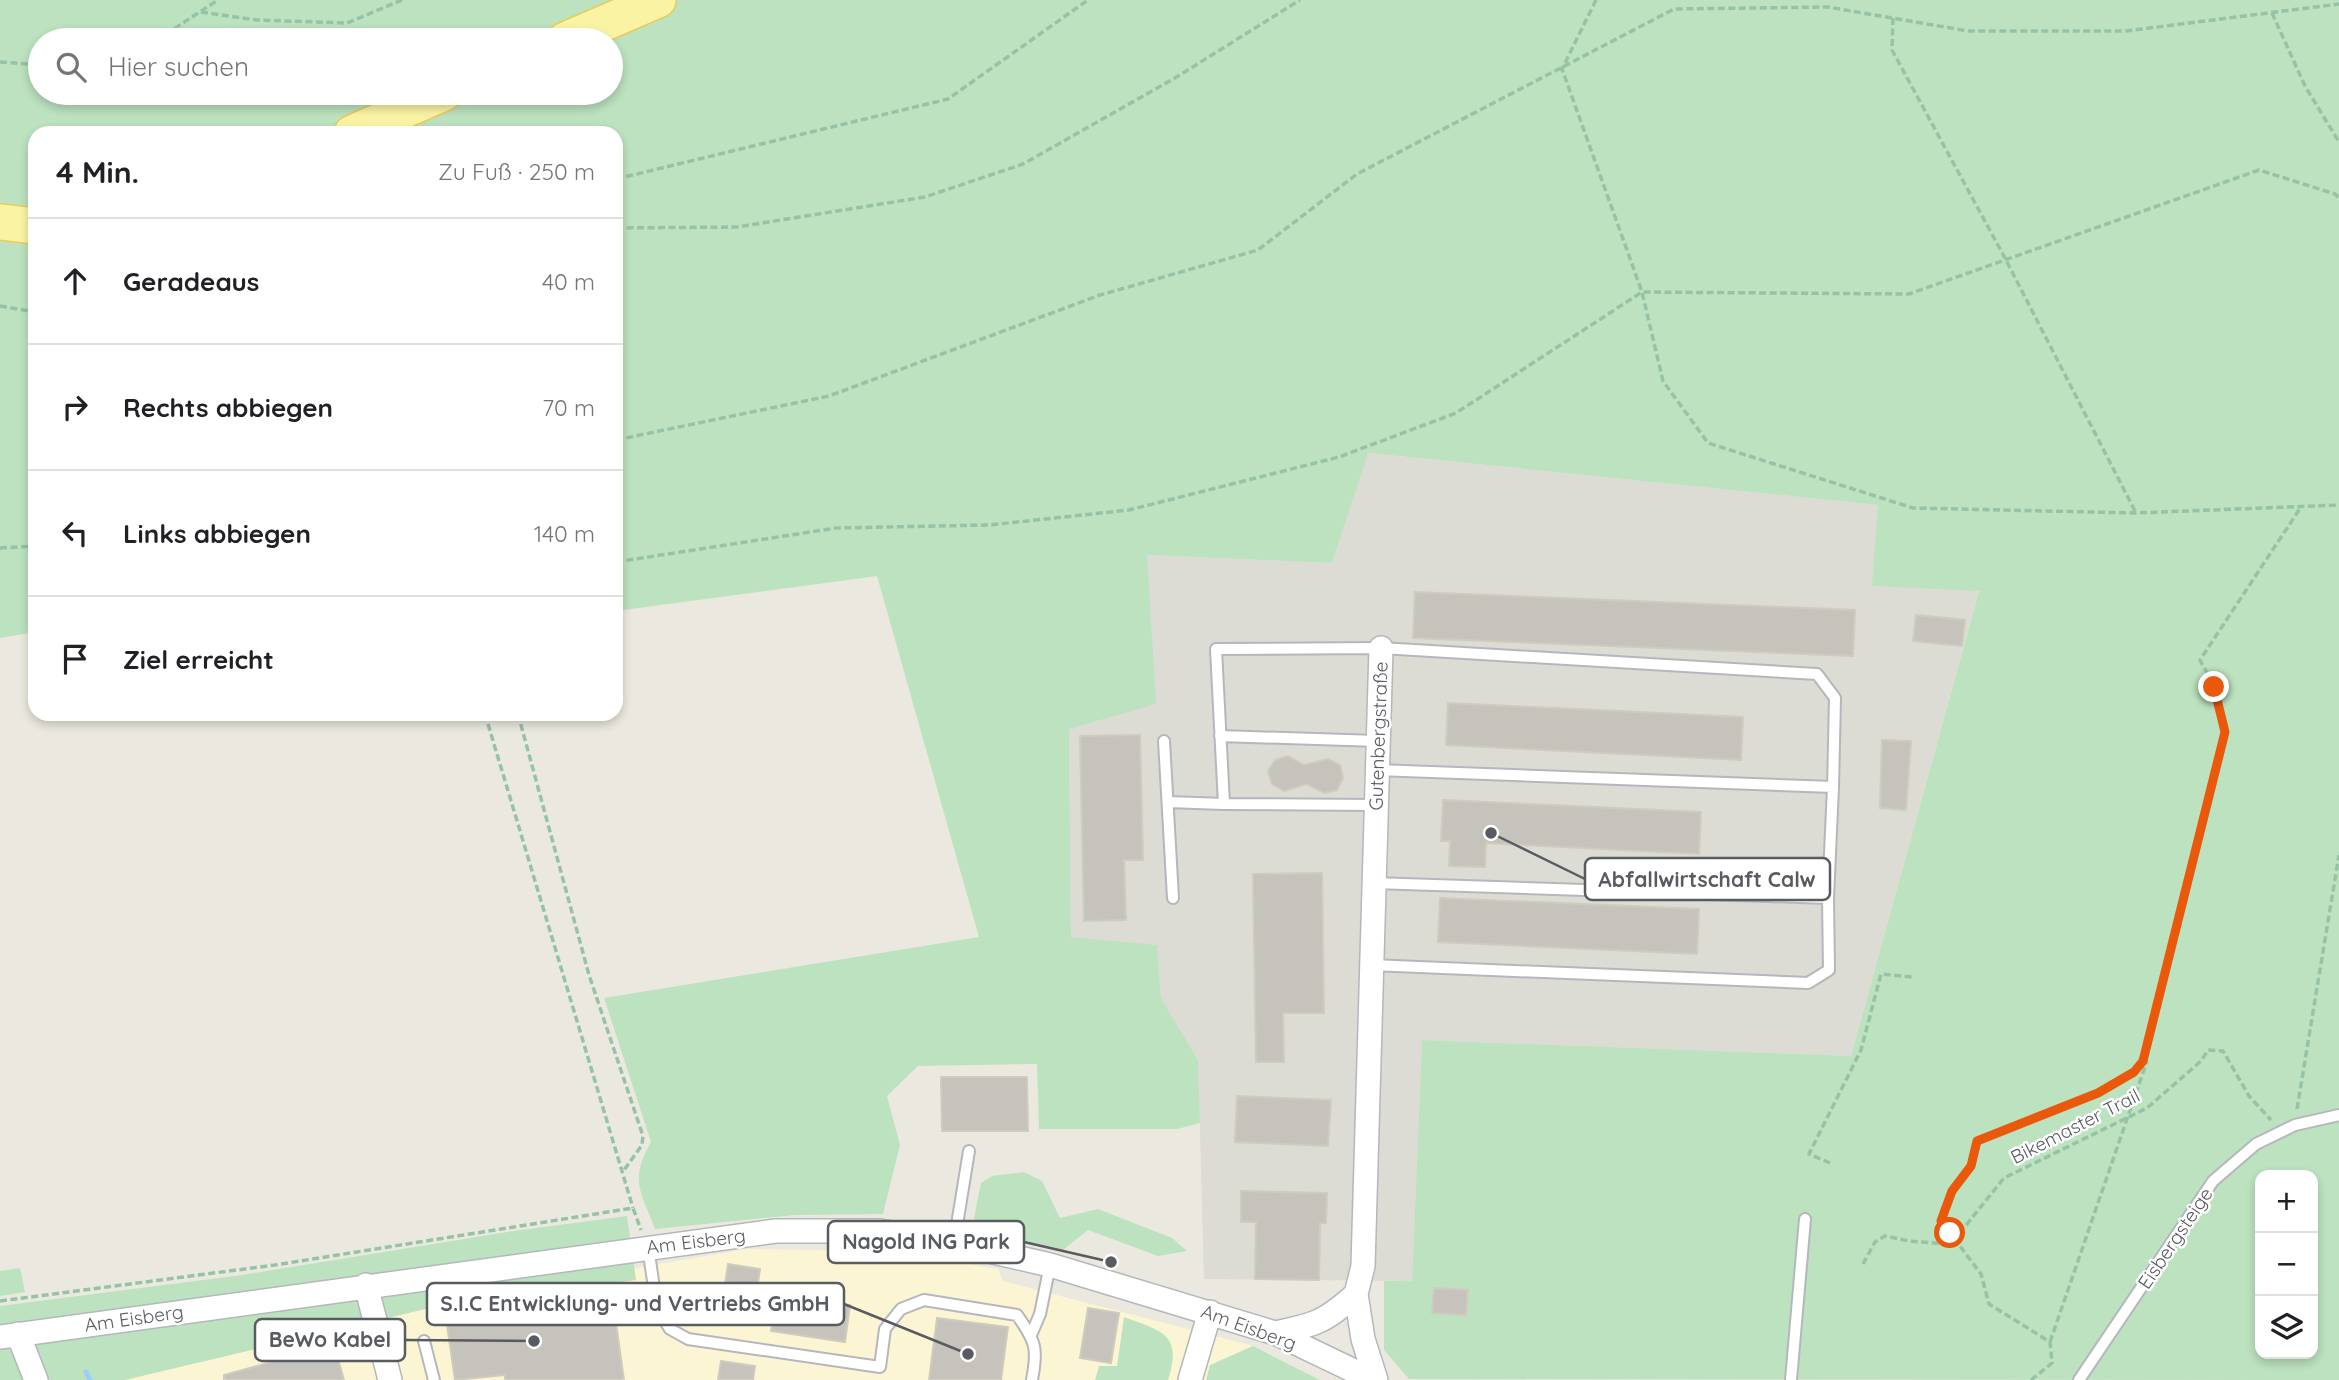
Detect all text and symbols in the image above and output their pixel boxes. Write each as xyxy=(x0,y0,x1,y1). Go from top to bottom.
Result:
search box xyxy=(28,28,623,105)
icon: search xyxy=(52,48,90,86)
text: Hier suchen xyxy=(108,50,249,83)
text: 4 Min. xyxy=(56,153,139,191)
text: Zu Fuß · 250 m xyxy=(438,157,595,186)
icon: ahead xyxy=(56,262,94,300)
text: Geradeaus xyxy=(123,265,259,298)
text: 40 m xyxy=(542,267,595,296)
icon: right xyxy=(56,388,94,426)
text: Rechts abbiegen xyxy=(123,391,333,424)
text: 70 m xyxy=(542,393,595,422)
icon: left xyxy=(56,514,94,552)
text: Links abbiegen xyxy=(123,517,311,550)
text: 140 m xyxy=(534,519,595,548)
icon: arrive xyxy=(56,640,94,678)
text: Ziel erreicht xyxy=(123,643,274,676)
street label: Gutenbergstraße xyxy=(1363,661,1393,811)
route end xyxy=(2198,671,2229,702)
callout: Abfallwirtschaft Calw xyxy=(1585,858,1830,900)
text: Abfallwirtschaft Calw xyxy=(1598,866,1816,892)
street label: Bikemaster Trail xyxy=(2006,1083,2144,1169)
map controls xyxy=(2255,1170,2318,1359)
button: + xyxy=(2255,1170,2318,1233)
street label: Eisbergsteige xyxy=(2132,1183,2218,1293)
route start xyxy=(1934,1217,1965,1248)
callout: Nagold ING Park xyxy=(828,1221,1024,1263)
street label: Am Eisberg xyxy=(645,1223,747,1259)
text: Nagold ING Park xyxy=(842,1228,1010,1254)
button: − xyxy=(2255,1233,2318,1296)
callout: S.I.C Entwicklung- und Vertriebs GmbH xyxy=(427,1283,844,1325)
text: S.I.C Entwicklung- und Vertriebs GmbH xyxy=(440,1290,830,1316)
button: layers xyxy=(2255,1296,2318,1359)
street label: Am Eisberg xyxy=(83,1299,185,1337)
street label: Am Eisberg xyxy=(1198,1299,1300,1355)
callout: BeWo Kabel xyxy=(255,1319,405,1361)
text: BeWo Kabel xyxy=(269,1326,391,1352)

